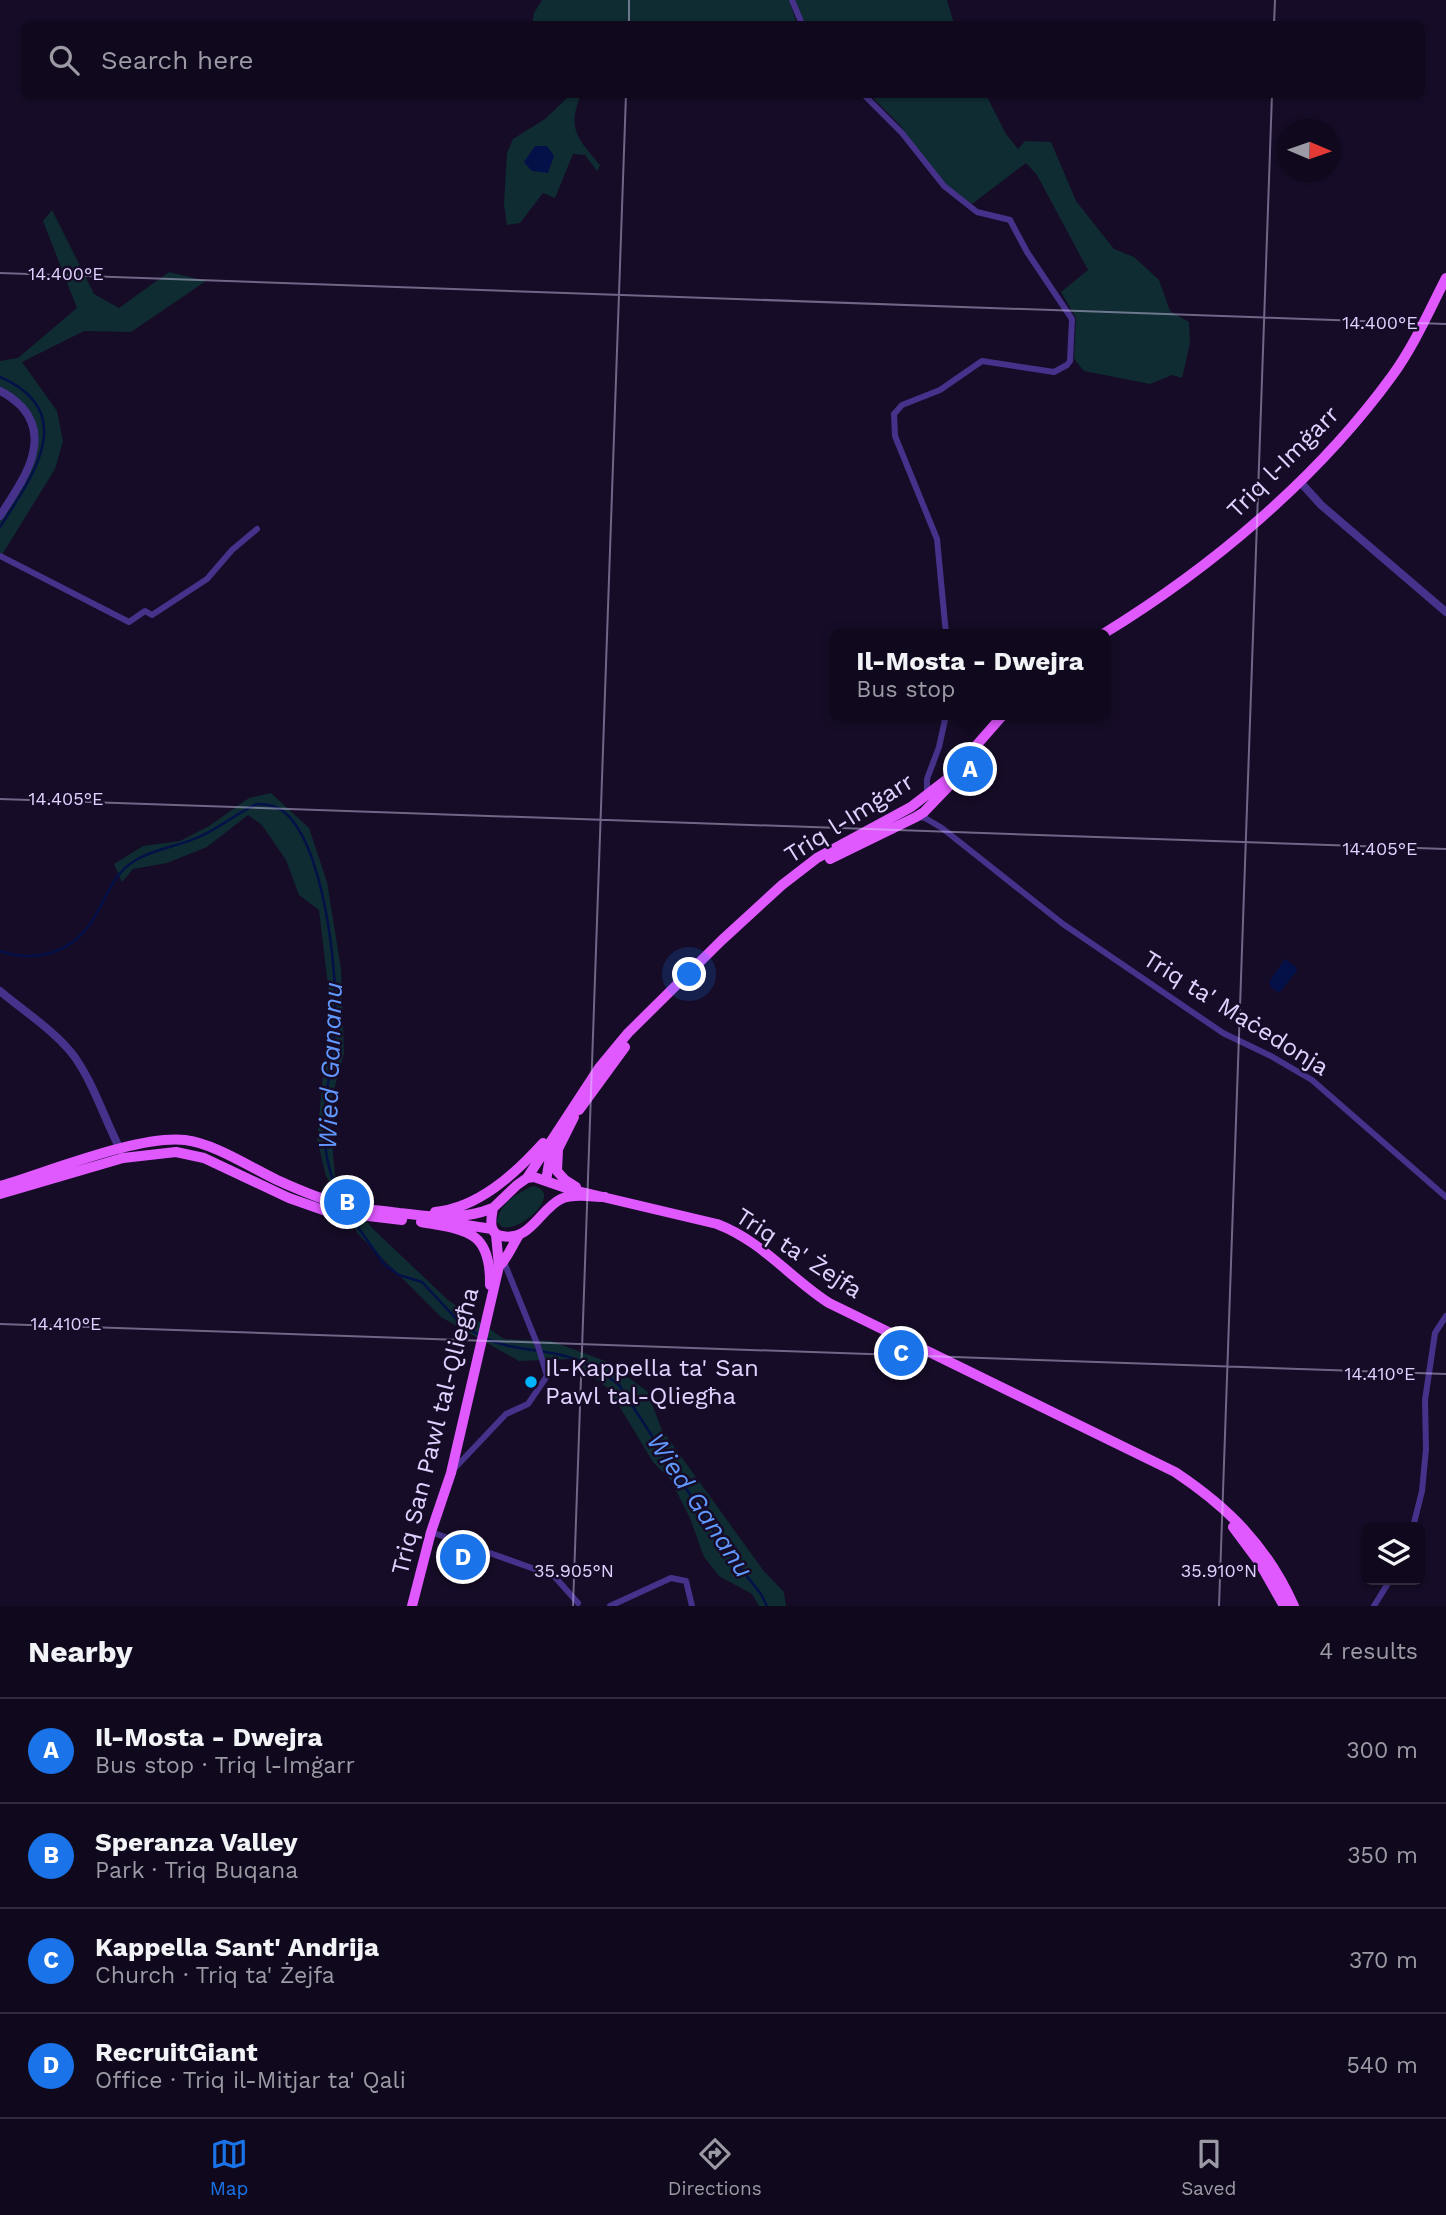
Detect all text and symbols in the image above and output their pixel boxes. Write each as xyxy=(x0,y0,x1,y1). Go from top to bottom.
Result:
search box xyxy=(21,21,1425,98)
icon: search xyxy=(45,41,83,79)
text: Search here xyxy=(101,45,253,75)
north arrow xyxy=(1278,119,1341,182)
text: 14.400°E xyxy=(28,263,104,284)
text: 14.400°E xyxy=(1342,312,1418,333)
street label: Triq l-Imġarr xyxy=(1221,400,1345,524)
popup xyxy=(830,629,1110,720)
text: Il-Mosta - Dwejra xyxy=(856,646,1084,676)
text: Bus stop xyxy=(856,676,955,703)
pin: A xyxy=(947,743,993,795)
street label: Triq l-Imġarr xyxy=(779,767,919,869)
text: 14.405°E xyxy=(29,788,103,809)
text: 14.405°E xyxy=(1343,838,1417,859)
street label: Triq ta' Maċedonja xyxy=(1138,945,1334,1081)
your location xyxy=(672,957,706,991)
water label: Wied Gananu xyxy=(312,982,348,1150)
pin: B xyxy=(324,1176,370,1228)
street label: Triq ta' Żejfa xyxy=(730,1202,868,1304)
street label: Triq San Pawl tal-Qliegħa xyxy=(386,1284,484,1578)
text: 14.410°E xyxy=(30,1313,102,1334)
pin: C xyxy=(878,1327,924,1379)
place label: Il-Kappella ta' San Pawl tal-Qliegħa xyxy=(545,1354,759,1410)
text: 14.410°E xyxy=(1344,1363,1416,1384)
marker: Il-Kappella ta' San Pawl tal-Qliegħa xyxy=(523,1374,539,1390)
water label: Wied Gananu xyxy=(641,1427,759,1583)
map controls xyxy=(1362,1522,1425,1585)
button: layers xyxy=(1362,1522,1425,1585)
pin: D xyxy=(440,1531,486,1583)
text: 35.905°N xyxy=(534,1560,614,1581)
text: 35.910°N xyxy=(1181,1560,1257,1581)
text: Nearby xyxy=(28,1634,133,1669)
text: 4 results xyxy=(1319,1638,1418,1665)
text: Il-Mosta - Dwejra xyxy=(95,1722,323,1752)
text: A xyxy=(43,1737,59,1764)
text: 300 m xyxy=(1346,1737,1418,1764)
text: Bus stop · Triq l-Imġarr xyxy=(95,1752,355,1779)
text: Speranza Valley xyxy=(95,1827,298,1857)
text: B xyxy=(43,1842,59,1869)
text: 350 m xyxy=(1347,1842,1418,1869)
text: Park · Triq Buqana xyxy=(95,1857,298,1884)
text: Kappella Sant' Andrija xyxy=(95,1932,379,1962)
text: C xyxy=(43,1947,59,1974)
text: 370 m xyxy=(1349,1947,1418,1974)
text: Church · Triq ta' Żejfa xyxy=(95,1962,335,1989)
text: RecruitGiant xyxy=(95,2037,258,2067)
text: D xyxy=(43,2052,59,2079)
text: 540 m xyxy=(1346,2052,1418,2079)
text: Office · Triq il-Mitjar ta' Qali xyxy=(95,2067,406,2094)
tab: Map xyxy=(210,2135,248,2200)
tab: Directions xyxy=(668,2135,762,2200)
tab: Saved xyxy=(1181,2135,1236,2200)

